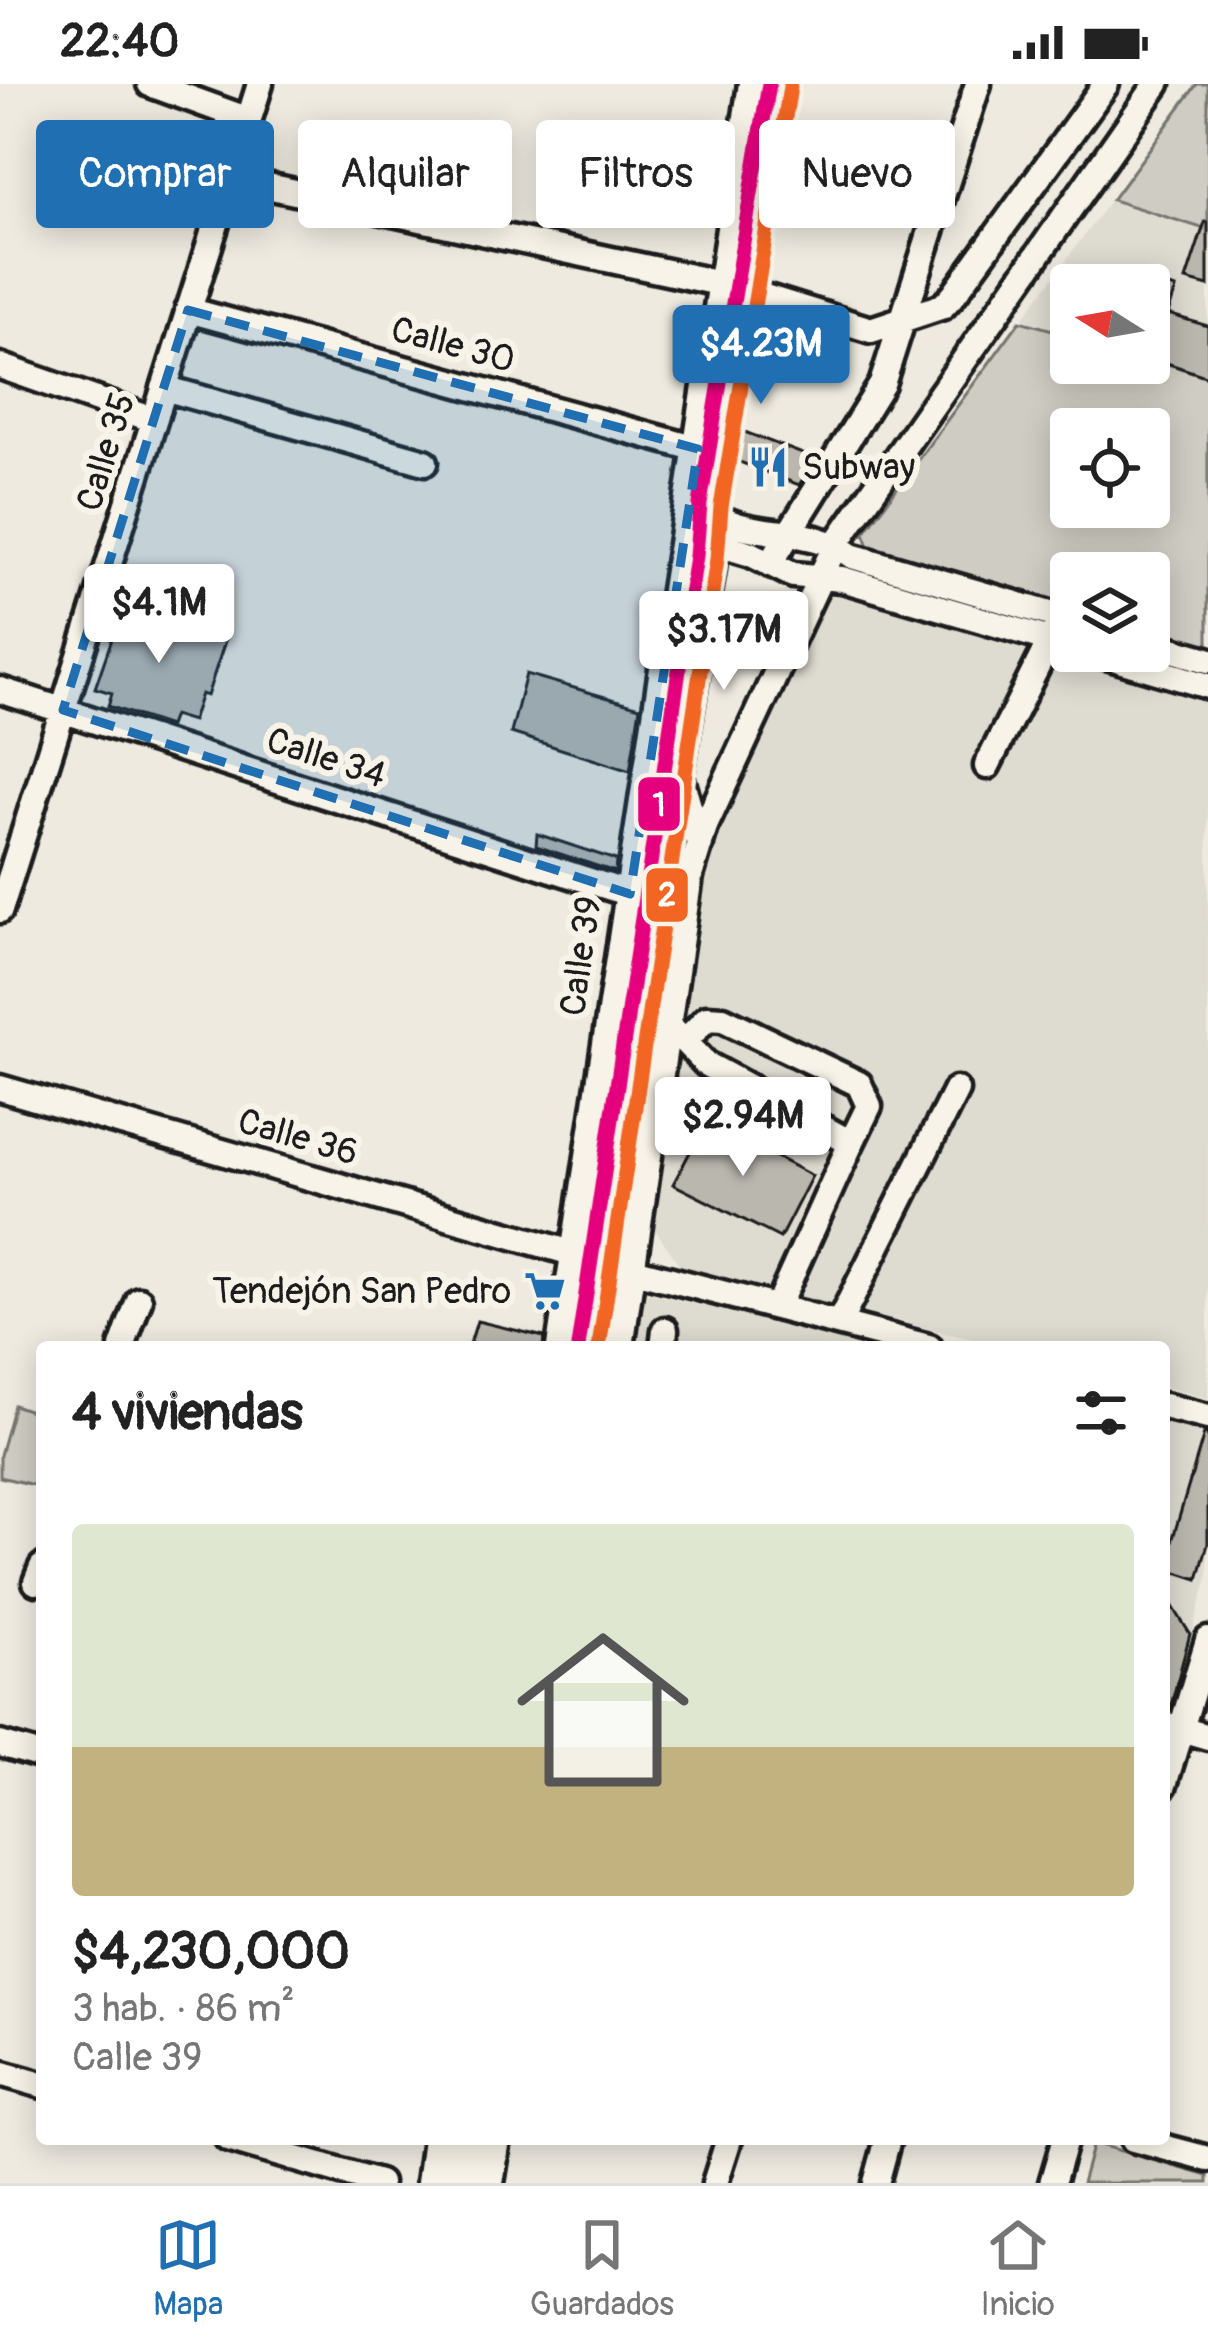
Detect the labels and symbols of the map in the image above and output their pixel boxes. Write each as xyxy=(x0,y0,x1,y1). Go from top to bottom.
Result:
north arrow xyxy=(1050,264,1170,384)
pin: $4.23M xyxy=(663,305,859,407)
street label: Calle 30 xyxy=(386,307,520,383)
street label: Calle 35 xyxy=(67,387,145,517)
restaurant icon: Subway xyxy=(745,444,791,490)
place label: Subway xyxy=(802,445,915,490)
pin: $4.1M xyxy=(75,564,243,666)
pin: $3.17M xyxy=(626,591,822,693)
street label: Calle 34 xyxy=(261,718,391,798)
line badge: 1 xyxy=(636,775,682,833)
text: 1 xyxy=(653,785,665,826)
line badge: 2 xyxy=(644,866,690,924)
text: 2 xyxy=(658,875,676,916)
street label: Calle 39 xyxy=(550,893,612,1019)
pin: $2.94M xyxy=(645,1077,841,1179)
street label: Calle 36 xyxy=(233,1098,363,1176)
supermarket icon: Tendejón San Pedro xyxy=(522,1268,568,1314)
place label: Tendejón San Pedro xyxy=(212,1269,511,1314)

